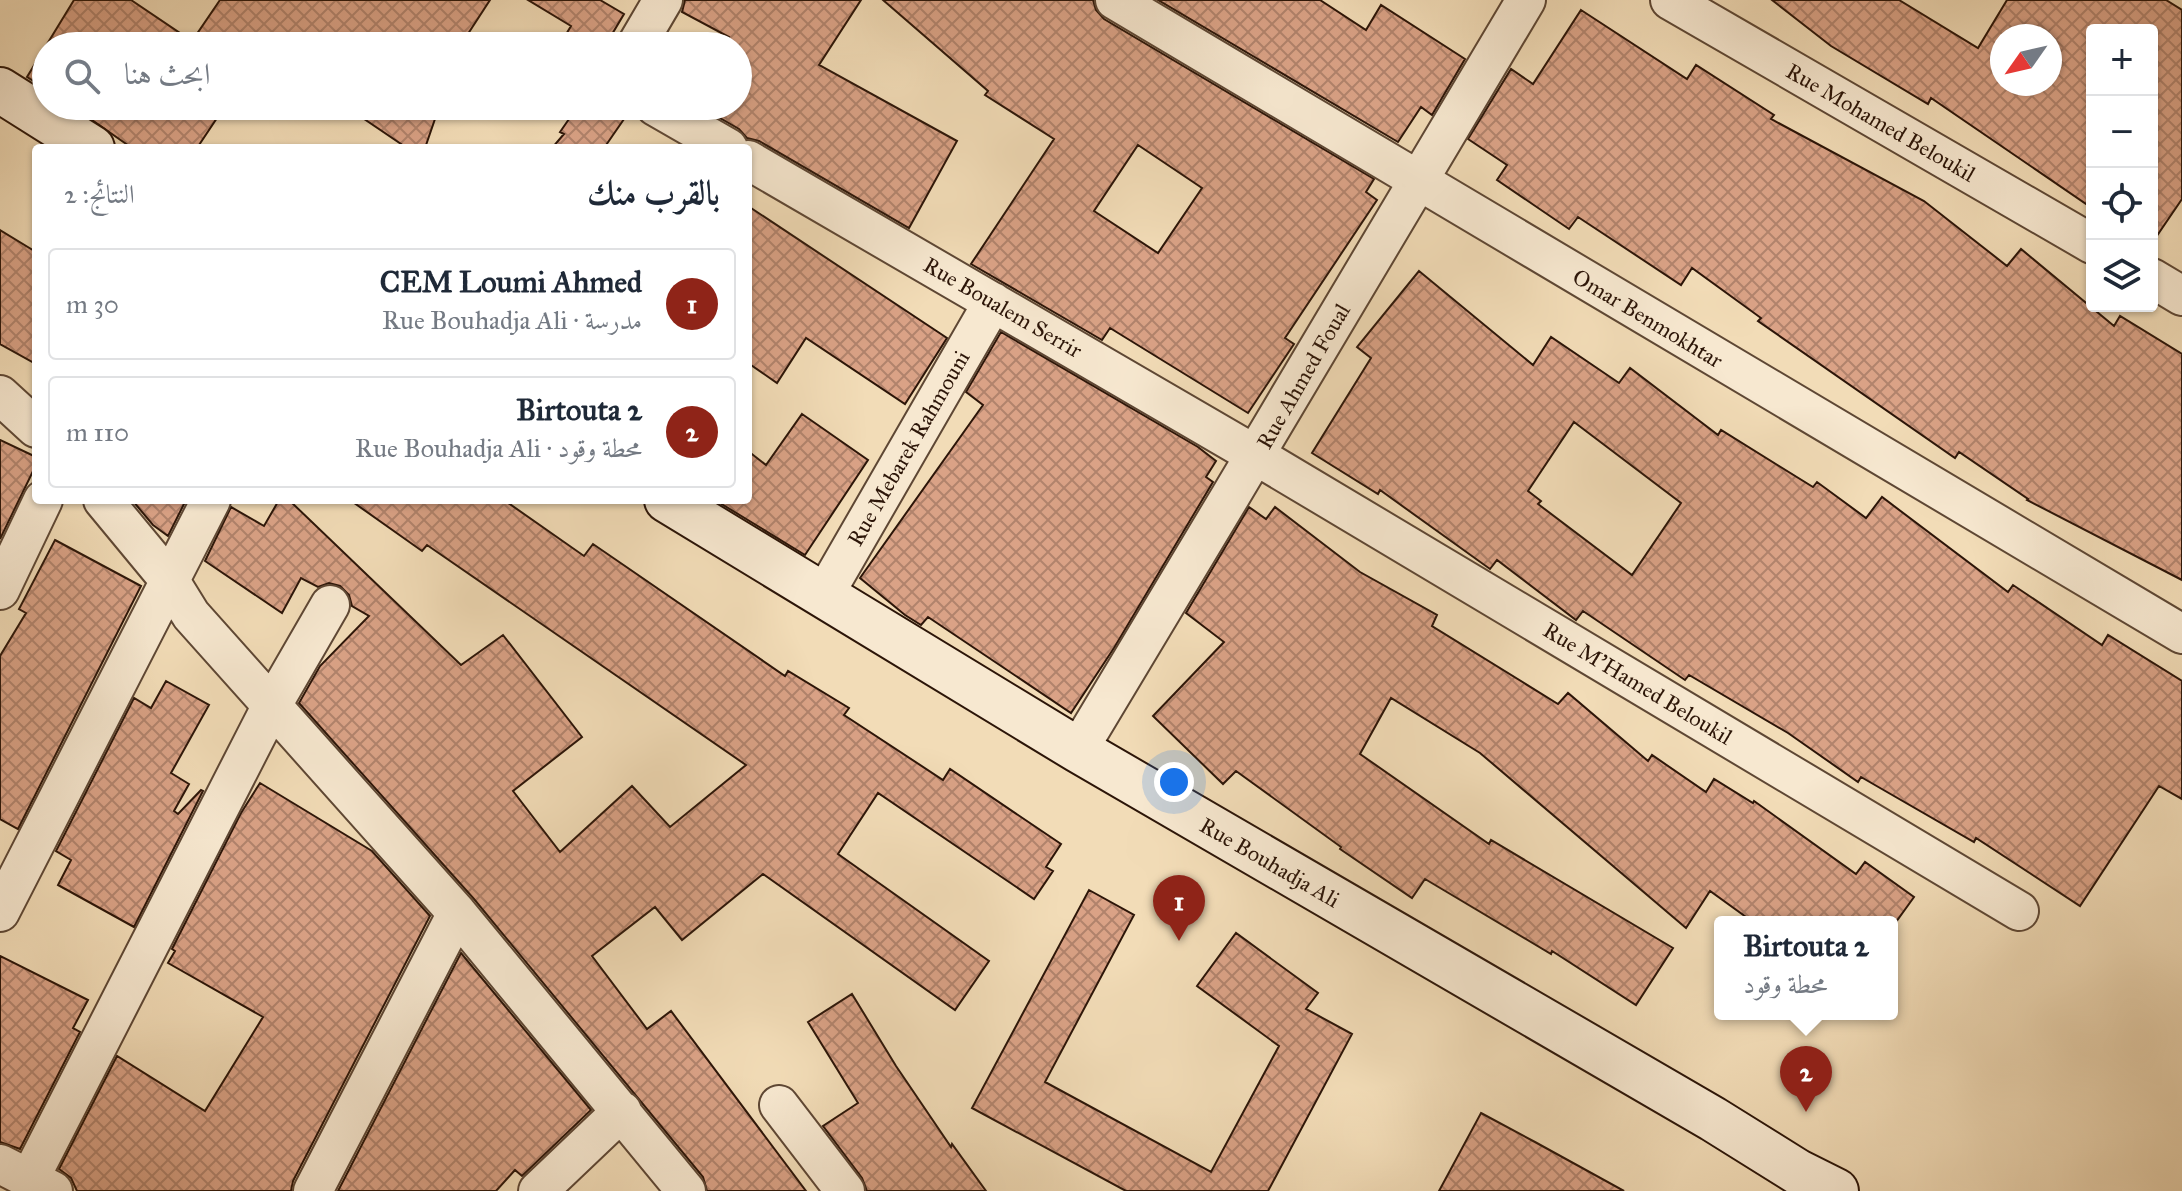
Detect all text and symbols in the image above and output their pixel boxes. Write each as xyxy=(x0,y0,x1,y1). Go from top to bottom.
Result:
north arrow xyxy=(1990,24,2062,96)
map controls xyxy=(2086,24,2158,312)
button: + xyxy=(2086,24,2158,96)
search box xyxy=(32,32,752,120)
icon: search xyxy=(60,54,104,98)
text: ابحث هنا xyxy=(124,56,210,92)
street label: Rue Mohamed Beloukil xyxy=(1781,57,1980,188)
button: − xyxy=(2086,96,2158,168)
button: locate xyxy=(2086,168,2158,240)
text: بالقرب منك xyxy=(587,172,720,213)
text: النتائج: 2 xyxy=(64,178,135,210)
button: layers xyxy=(2086,240,2158,312)
street label: Rue Boualem Serrir xyxy=(919,251,1087,364)
street label: Omar Benmokhtar xyxy=(1568,263,1728,374)
text: CEM Loumi Ahmed xyxy=(380,264,642,300)
text: 30 m xyxy=(66,288,119,320)
text: 1 xyxy=(687,288,697,320)
street label: Rue Ahmed Foual xyxy=(1251,299,1356,454)
text: مدرسة · Rue Bouhadja Ali xyxy=(382,304,642,336)
street label: Rue Mebarek Rahmouni xyxy=(841,346,975,551)
text: Birtouta 2 xyxy=(516,392,642,428)
text: 110 m xyxy=(66,416,129,448)
text: 2 xyxy=(686,416,698,448)
text: محطة وقود · Rue Bouhadja Ali xyxy=(355,432,642,464)
street label: Rue M'Hamed Beloukil xyxy=(1538,616,1737,751)
your location xyxy=(1154,762,1194,802)
street label: Rue Bouhadja Ali xyxy=(1195,811,1345,913)
pin: 1 xyxy=(1153,875,1205,941)
popup xyxy=(1714,916,1898,1020)
text: Birtouta 2 xyxy=(1743,928,1869,964)
text: محطة وقود xyxy=(1743,968,1827,1000)
pin: 2 xyxy=(1780,1046,1832,1112)

